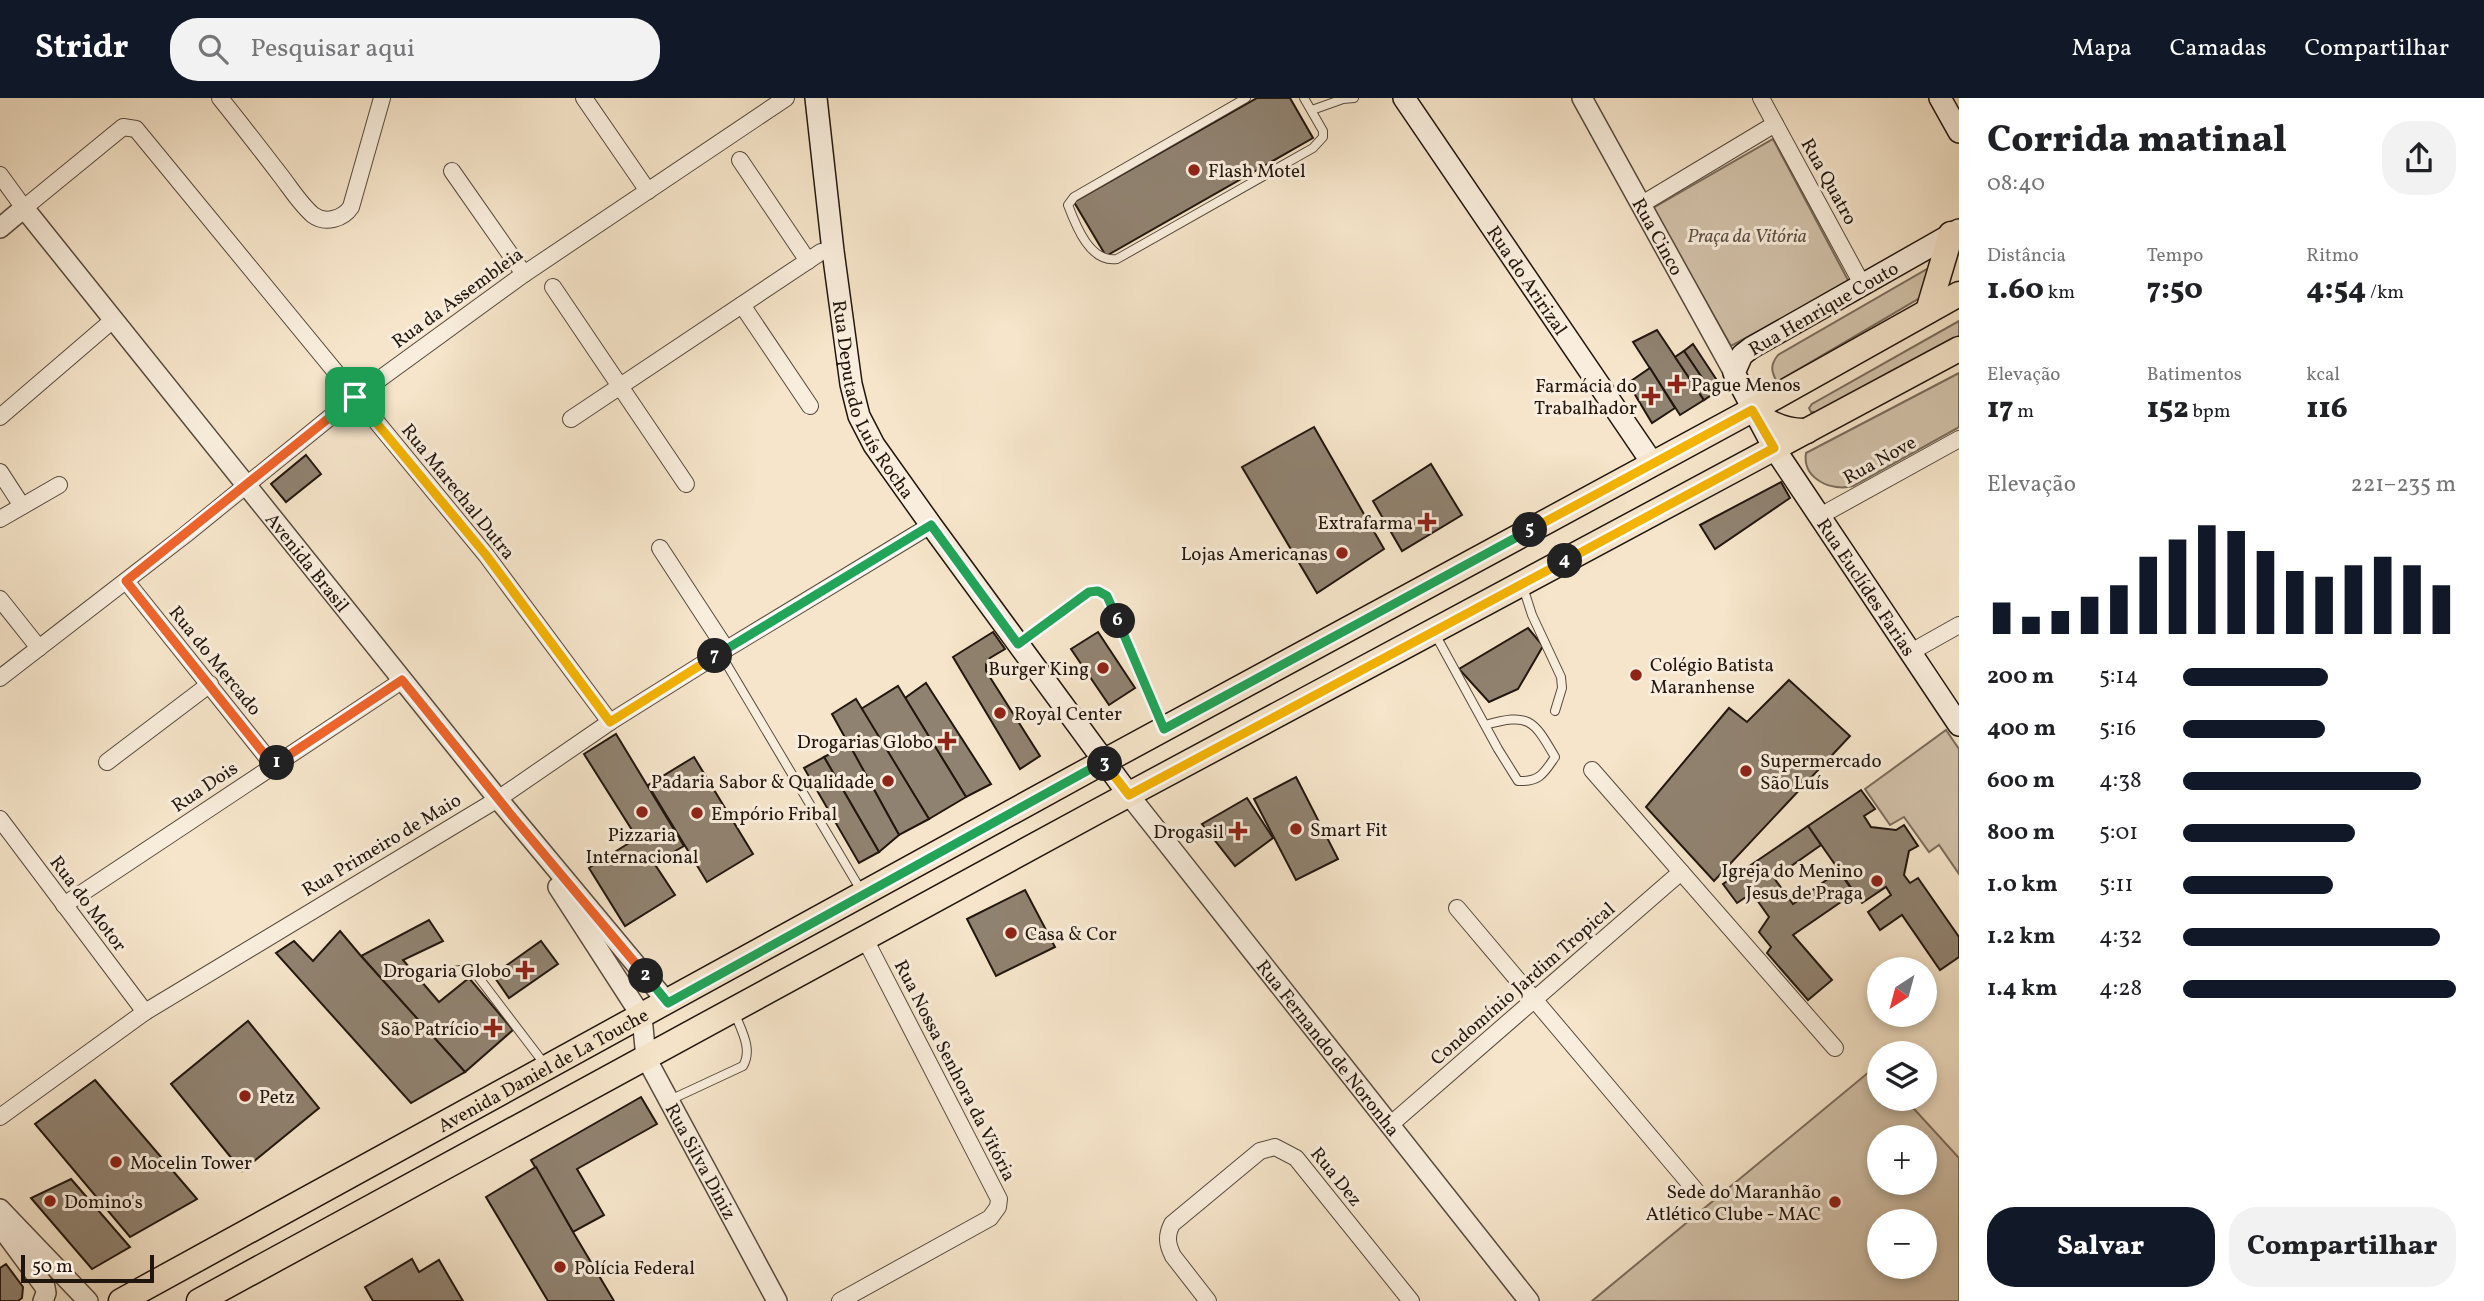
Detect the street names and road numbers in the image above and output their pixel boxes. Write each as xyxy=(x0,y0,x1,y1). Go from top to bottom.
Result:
street label: Rua Quatro xyxy=(1794,134,1863,230)
street label: Rua Cinco xyxy=(1625,194,1689,281)
street label: Rua do Aririzal xyxy=(1480,221,1573,341)
street label: Rua da Assembleia xyxy=(387,242,529,355)
street label: Rua Henrique Couto xyxy=(1744,256,1904,363)
street label: Rua Deputado Luís Rocha xyxy=(825,299,919,505)
street label: Rua Marechal Dutra xyxy=(394,419,520,566)
street label: Rua Nove xyxy=(1839,430,1921,491)
street label: Avenida Brasil xyxy=(258,508,355,619)
street label: Rua Euclídes Farias xyxy=(1809,514,1920,662)
street label: Rua do Mercado xyxy=(162,601,267,722)
street label: Rua Dois xyxy=(167,756,243,819)
street label: Rua Primeiro de Maio xyxy=(297,788,467,904)
street label: Rua do Motor xyxy=(43,851,132,957)
street label: Condomínio Jardim Tropical xyxy=(1425,897,1622,1072)
street label: Rua Fernando de Noronha xyxy=(1249,955,1405,1143)
street label: Rua Nossa Senhora da Vitória xyxy=(887,956,1021,1186)
street label: Avenida Daniel de La Touche xyxy=(433,1003,654,1140)
street label: Rua Silva Diniz xyxy=(658,1099,742,1225)
street label: Rua Dez xyxy=(1304,1142,1367,1212)

